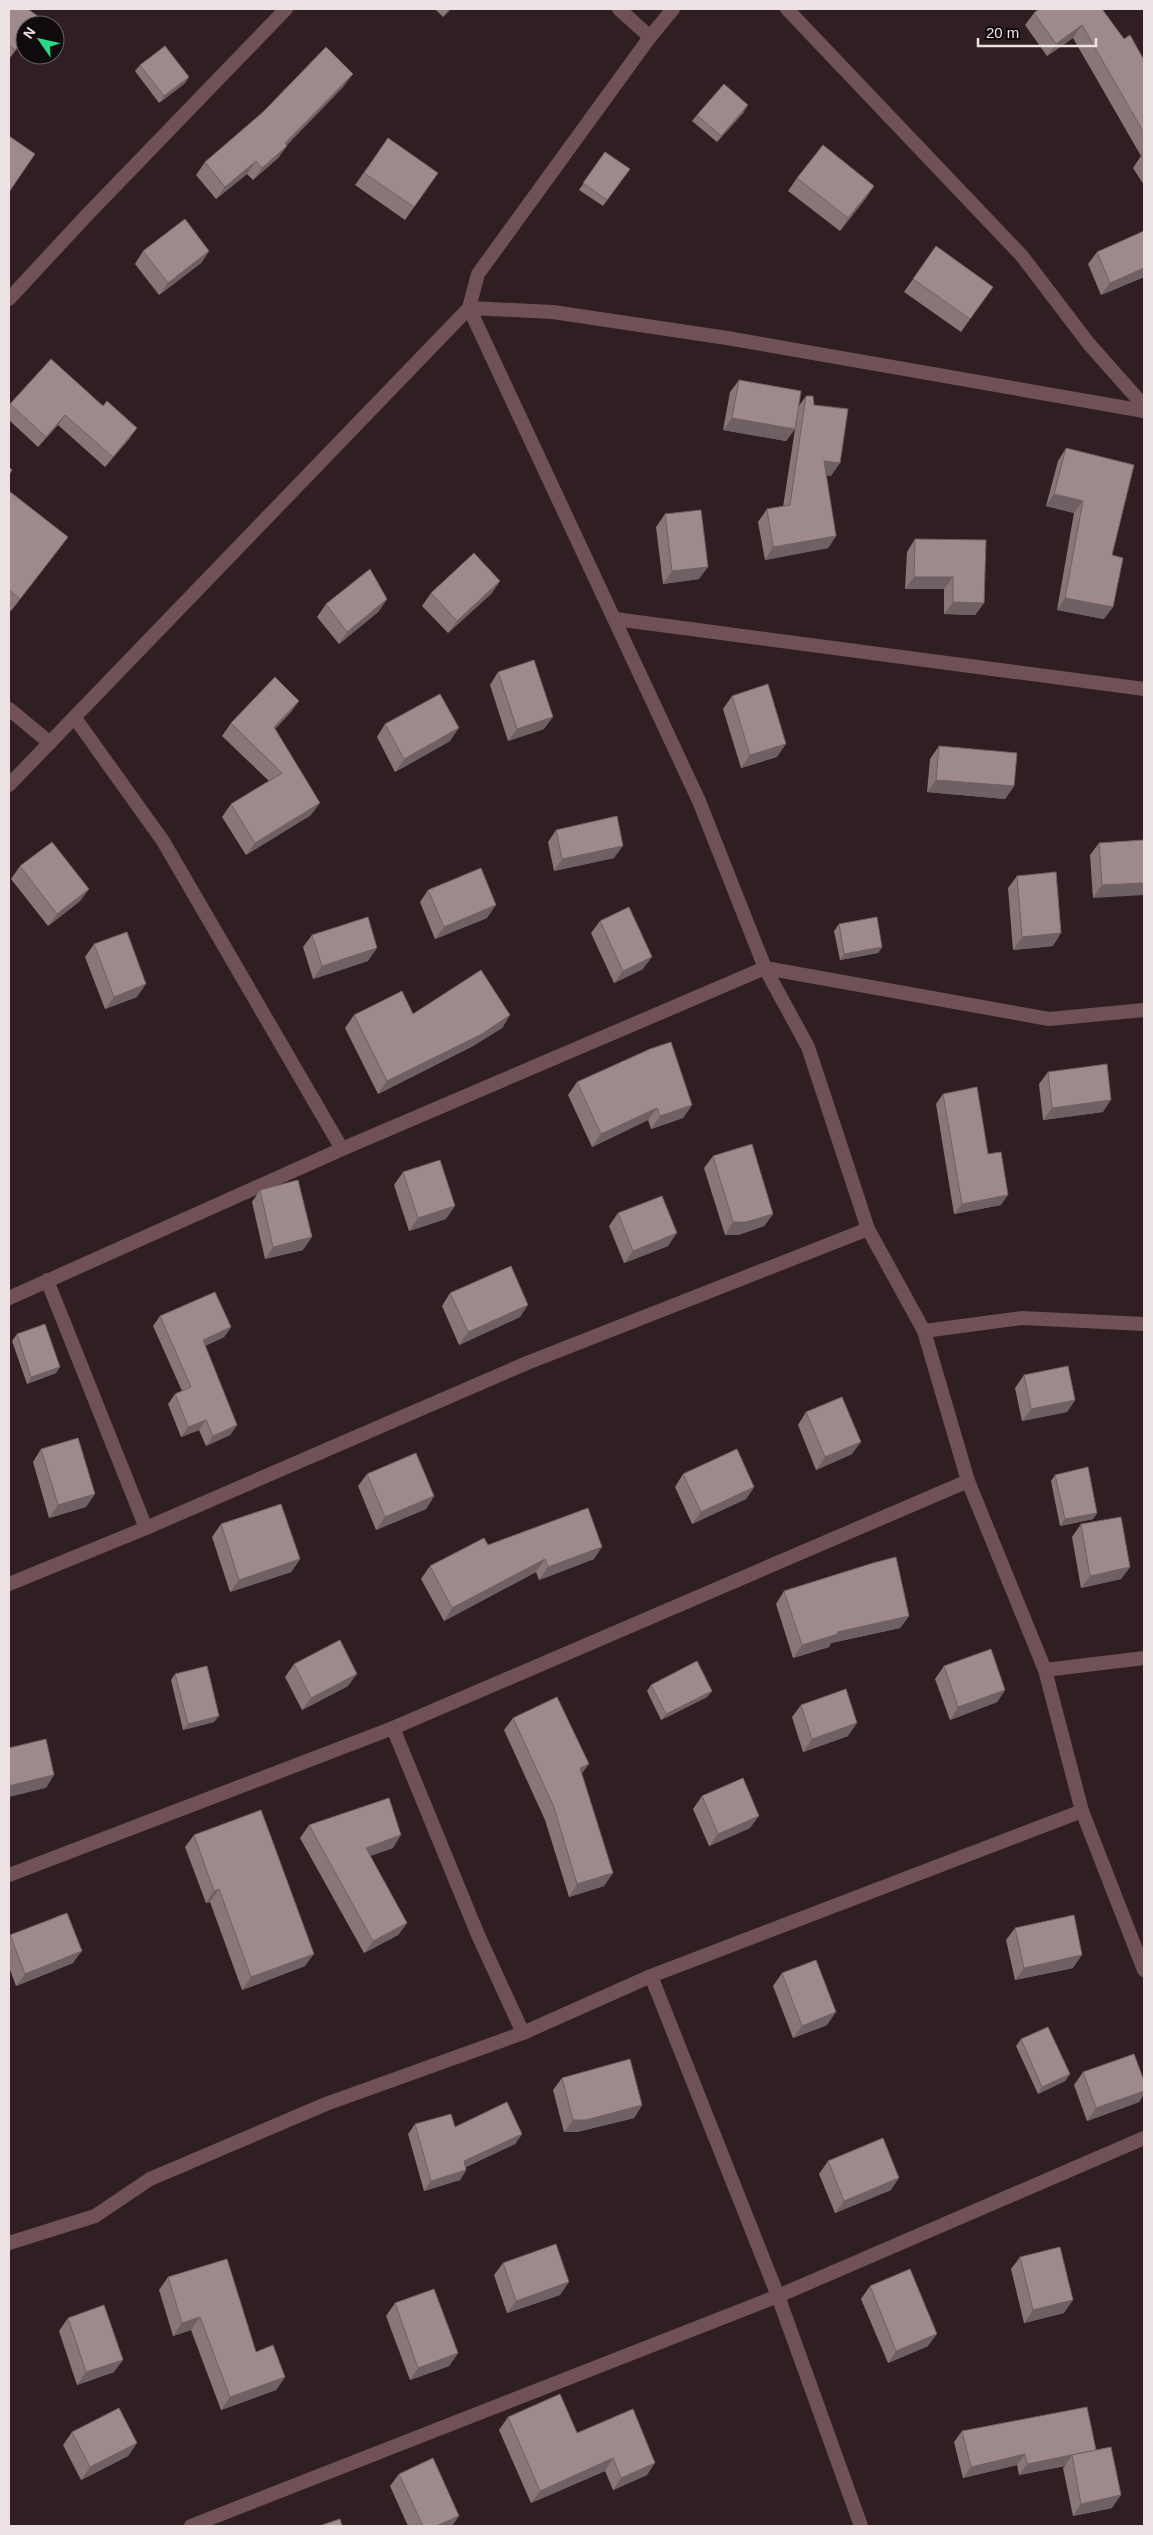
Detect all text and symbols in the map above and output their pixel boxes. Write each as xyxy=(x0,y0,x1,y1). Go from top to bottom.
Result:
north arrow xyxy=(15,15,65,65)
scale bar xyxy=(978,15,1096,47)
text: N xyxy=(20,24,39,41)
text: 20 m xyxy=(986,24,1019,41)

